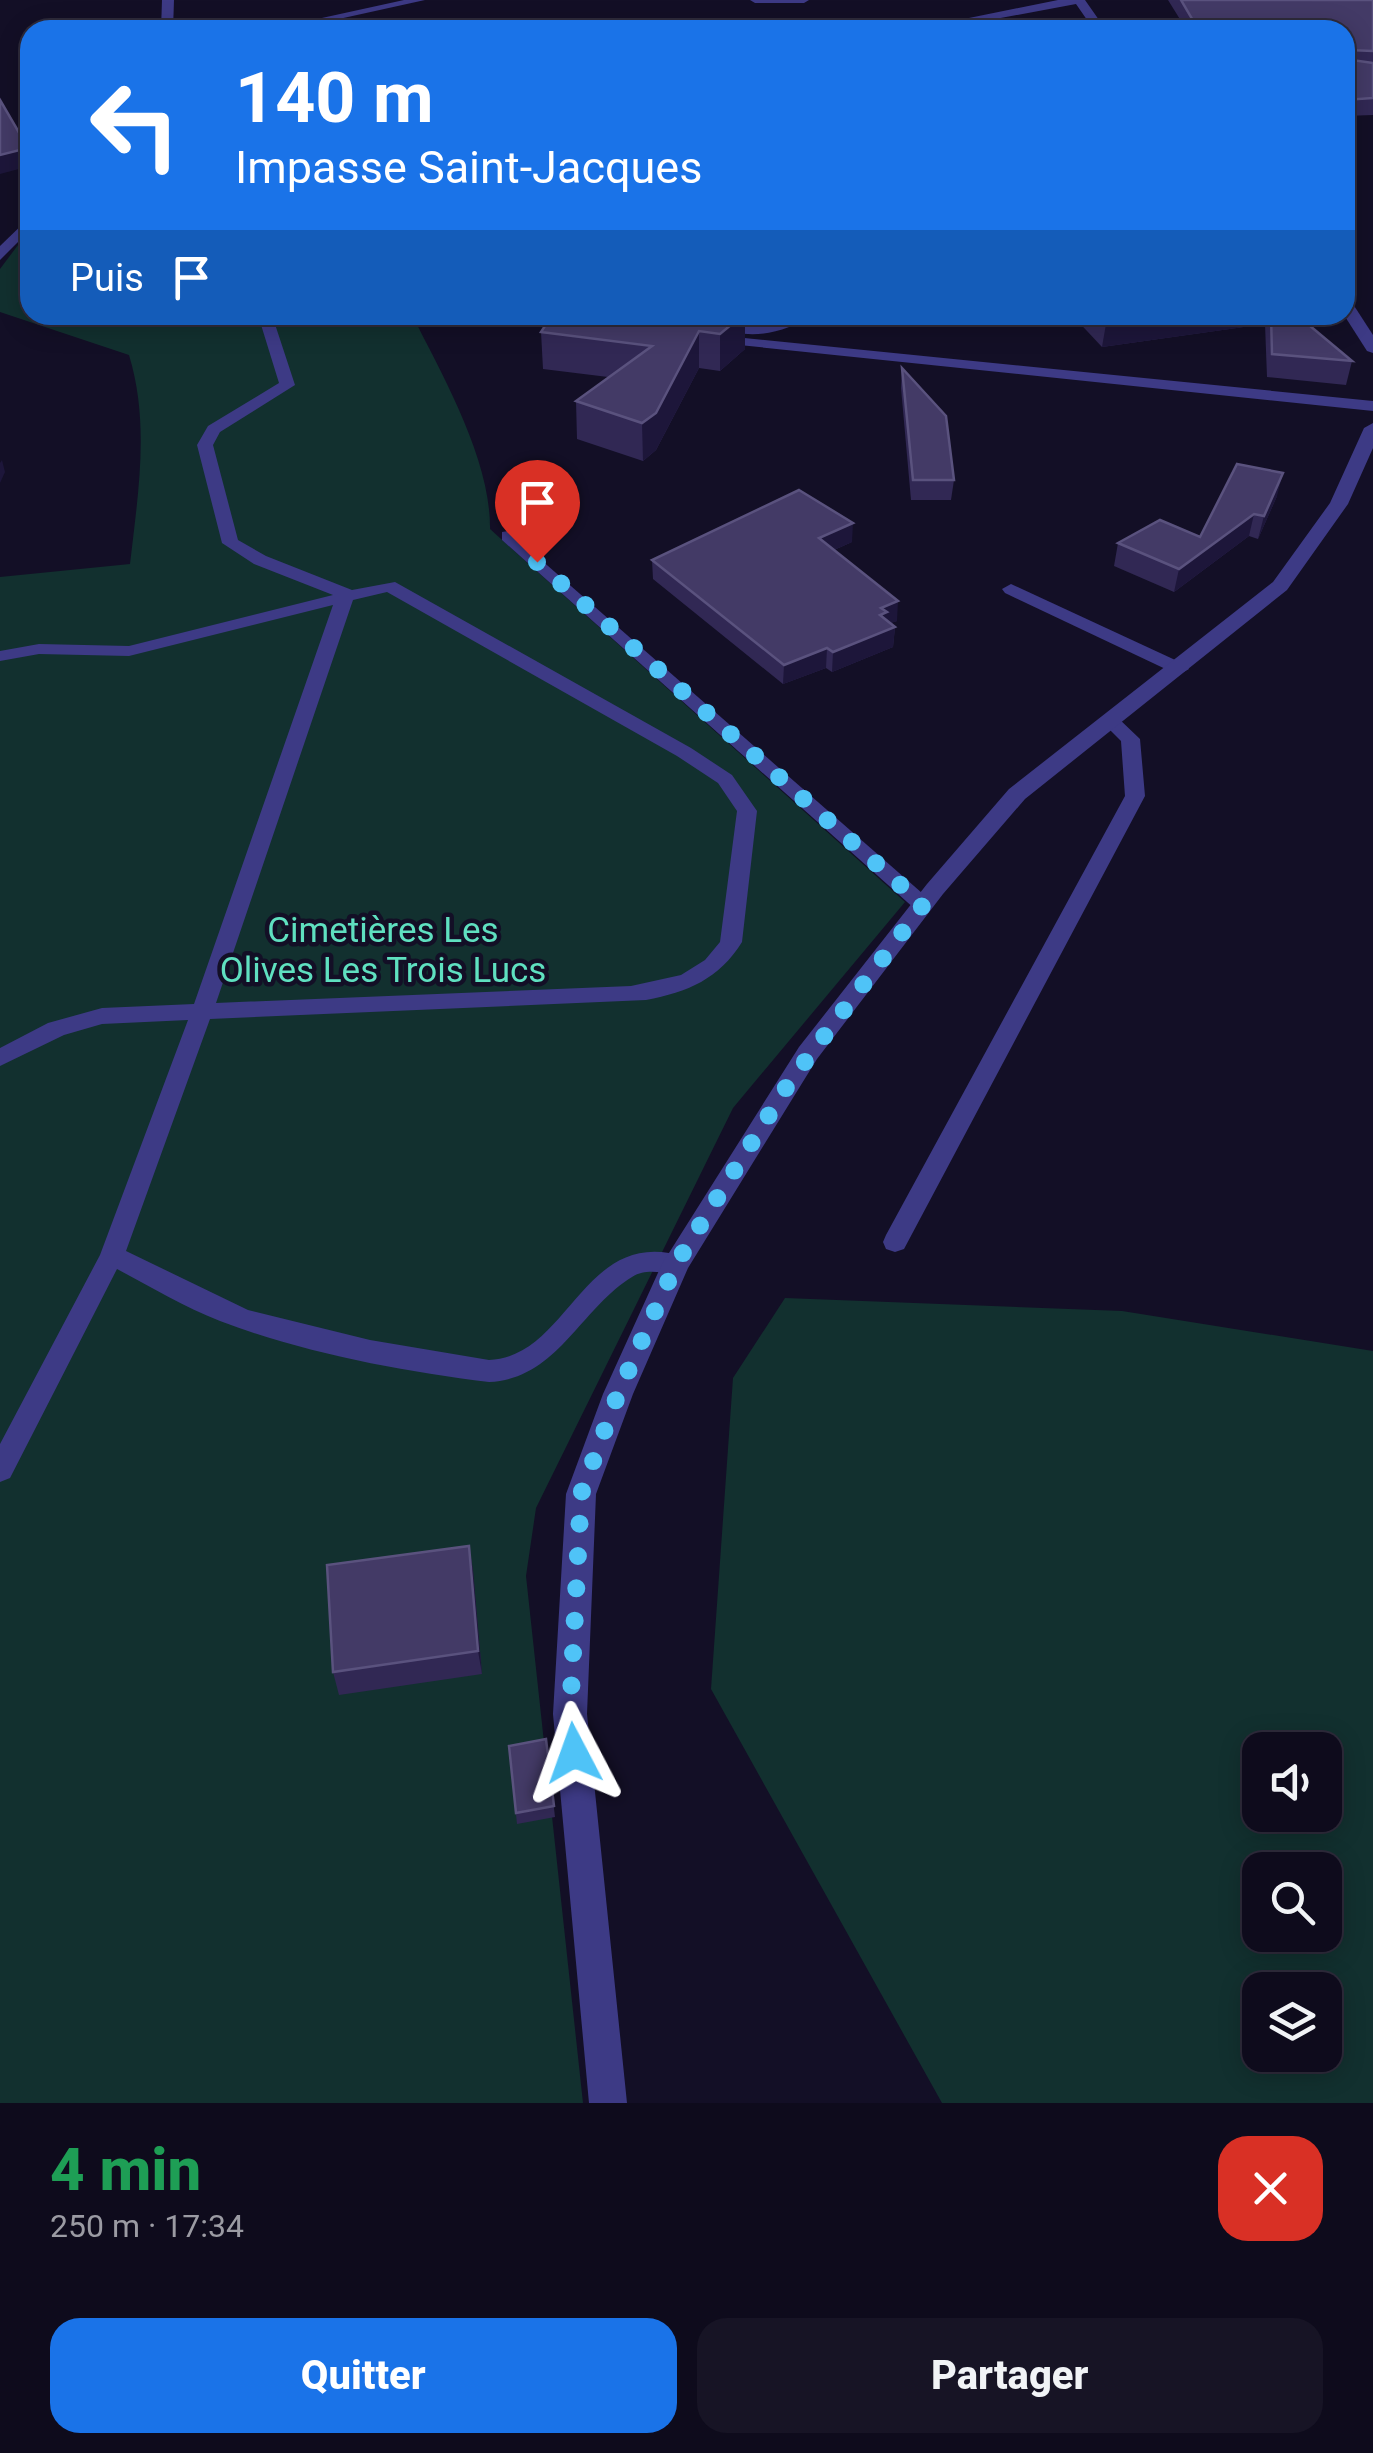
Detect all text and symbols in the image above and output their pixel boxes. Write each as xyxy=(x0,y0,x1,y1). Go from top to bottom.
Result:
text: 140 m xyxy=(235,57,434,139)
icon: left xyxy=(70,60,200,190)
text: Impasse Saint-Jacques xyxy=(235,141,702,194)
icon: arrive xyxy=(164,250,219,305)
text: Puis xyxy=(70,256,144,300)
pin xyxy=(495,460,580,563)
icon: arrive xyxy=(510,475,565,530)
park label: Cimetières Les Olives Les Trois Lucs xyxy=(220,910,546,991)
position arrow xyxy=(522,1701,626,1805)
map controls xyxy=(1242,1732,1342,2072)
button: sound xyxy=(1242,1732,1342,1832)
button: search xyxy=(1242,1852,1342,1952)
button: layers xyxy=(1242,1972,1342,2072)
text: 4 min xyxy=(50,2134,201,2205)
button: close xyxy=(1218,2136,1323,2241)
text: 250 m · 17:34 xyxy=(50,2207,244,2245)
button: Quitter xyxy=(50,2318,677,2433)
button: Partager xyxy=(697,2318,1323,2433)

